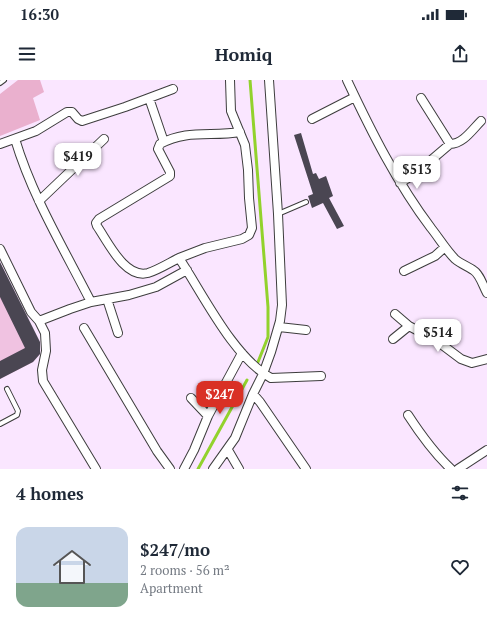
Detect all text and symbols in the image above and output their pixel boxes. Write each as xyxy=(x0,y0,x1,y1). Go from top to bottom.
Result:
text: 16:30 xyxy=(20,4,59,24)
text: Homiq xyxy=(215,42,272,66)
icon: menu xyxy=(16,43,38,65)
icon: share xyxy=(449,43,471,65)
pin: $419 xyxy=(54,143,102,177)
text: $419 xyxy=(63,147,93,165)
pin: $513 xyxy=(393,156,441,190)
text: $513 xyxy=(402,160,432,178)
pin: $514 xyxy=(414,319,462,353)
text: $514 xyxy=(423,323,453,341)
pin: $247 xyxy=(196,381,244,415)
text: $247 xyxy=(205,385,235,403)
text: 4 homes xyxy=(16,482,84,505)
icon: filters xyxy=(449,482,471,504)
text: $247/mo xyxy=(140,538,210,561)
icon: home xyxy=(48,543,96,591)
icon: heart xyxy=(449,556,471,578)
text: 2 rooms · 56 m² xyxy=(140,561,230,579)
text: Apartment xyxy=(140,579,203,597)

